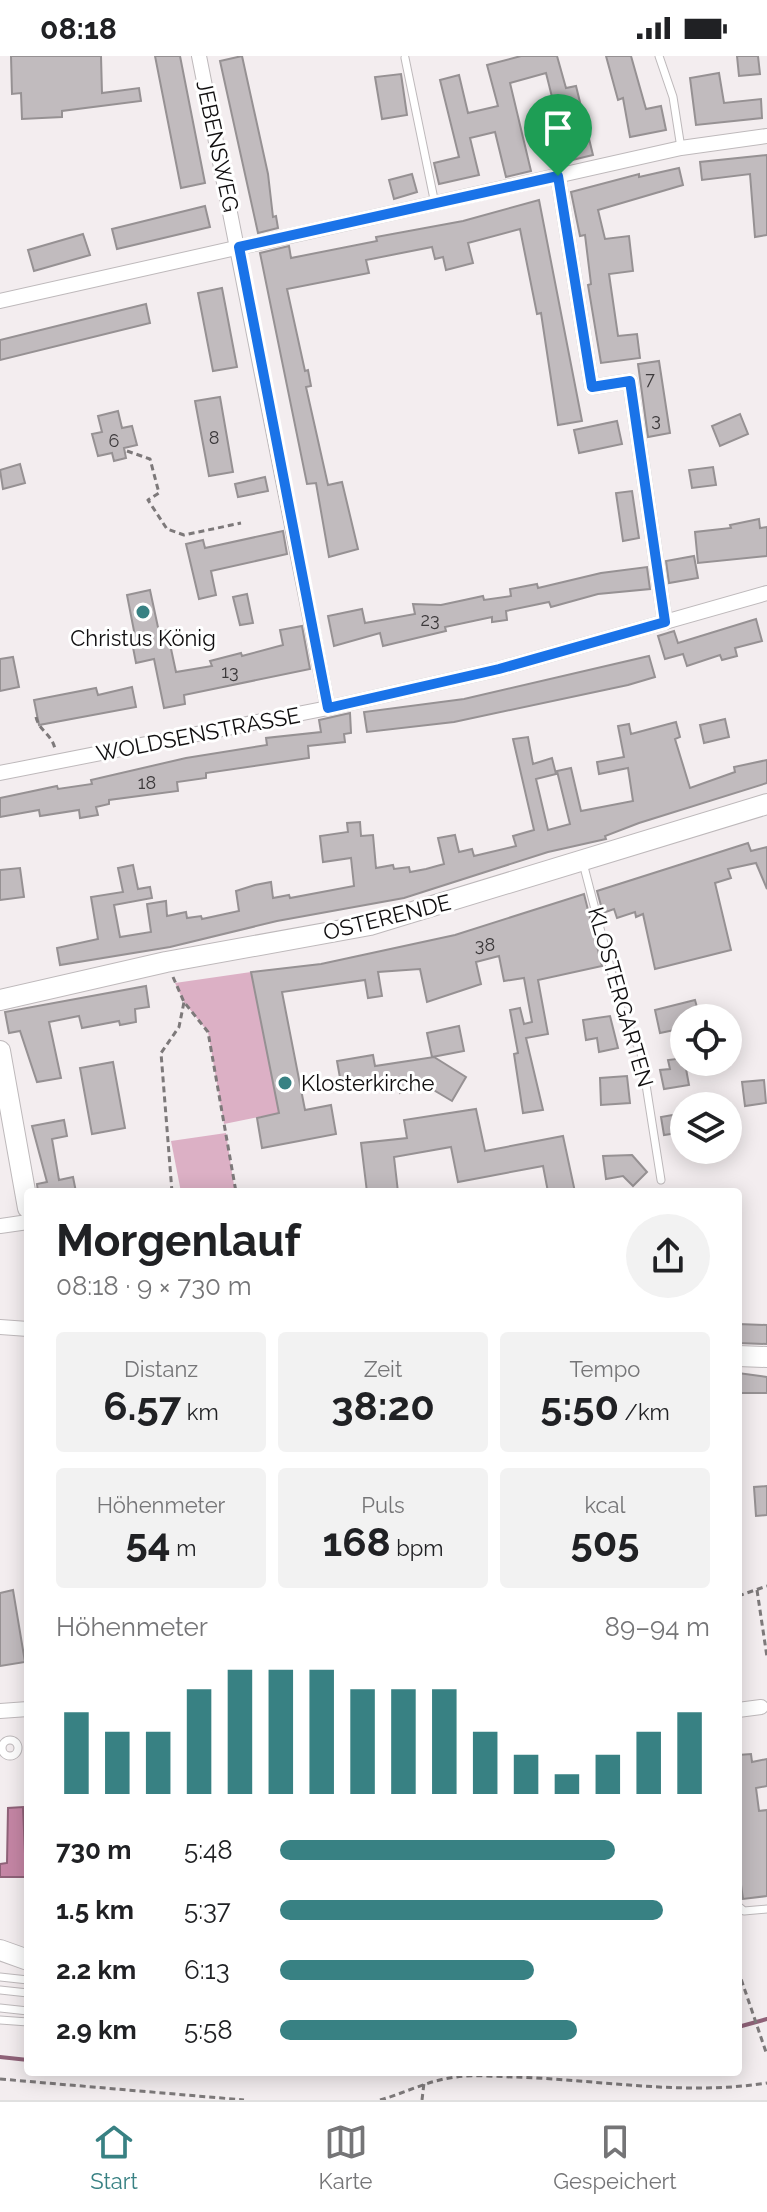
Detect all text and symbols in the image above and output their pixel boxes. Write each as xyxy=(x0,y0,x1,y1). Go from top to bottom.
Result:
text: 08:18 xyxy=(40,11,117,46)
street label: JEBENSWEG xyxy=(191,78,245,214)
pin xyxy=(524,94,592,176)
icon: arrive xyxy=(536,106,580,150)
house number: 7 xyxy=(645,368,655,389)
house number: 3 xyxy=(651,409,661,430)
house number: 8 xyxy=(209,427,219,448)
house number: 6 xyxy=(109,430,120,451)
marker: Christus König xyxy=(134,603,152,621)
house number: 23 xyxy=(421,609,440,630)
place label: Christus König xyxy=(70,625,216,651)
house number: 13 xyxy=(221,661,239,682)
street label: WOLDSENSTRASSE xyxy=(94,701,302,767)
house number: 18 xyxy=(138,772,156,793)
street label: OSTERENDE xyxy=(321,889,453,945)
street label: KLOSTERGARTEN xyxy=(583,904,659,1090)
house number: 38 xyxy=(475,934,495,955)
map controls xyxy=(670,1004,742,1164)
button: locate xyxy=(670,1004,742,1076)
place label: Klosterkirche xyxy=(301,1070,434,1096)
marker: Klosterkirche xyxy=(276,1074,294,1092)
button: layers xyxy=(670,1092,742,1164)
button: share xyxy=(626,1214,710,1298)
text: Morgenlauf xyxy=(56,1215,301,1266)
text: 08:18 · 9 × 730 m xyxy=(56,1271,252,1301)
text: Distanz xyxy=(124,1356,198,1382)
text: Zeit xyxy=(364,1356,402,1382)
text: Tempo xyxy=(570,1356,640,1382)
text: 6.57 xyxy=(103,1382,181,1429)
text: 38:20 xyxy=(331,1382,435,1429)
text: 5:50 xyxy=(540,1382,619,1429)
text: km xyxy=(181,1399,219,1425)
text: /km xyxy=(619,1399,670,1425)
text: Höhenmeter xyxy=(97,1492,225,1518)
text: Puls xyxy=(361,1492,405,1518)
text: kcal xyxy=(584,1492,626,1518)
text: 54 xyxy=(126,1518,171,1565)
text: 168 xyxy=(322,1518,391,1565)
text: 505 xyxy=(571,1518,639,1565)
text: m xyxy=(171,1535,196,1561)
text: bpm xyxy=(391,1535,444,1561)
text: Höhenmeter xyxy=(56,1612,208,1642)
text: 89–94 m xyxy=(605,1612,710,1642)
text: 730 m xyxy=(56,1835,132,1865)
text: 5:48 xyxy=(184,1835,233,1865)
text: 1.5 km xyxy=(56,1895,134,1925)
text: 5:37 xyxy=(184,1895,231,1925)
text: 2.2 km xyxy=(56,1955,136,1985)
text: 6:13 xyxy=(184,1955,230,1985)
text: 2.9 km xyxy=(56,2015,137,2045)
text: 5:58 xyxy=(184,2015,233,2045)
tab: Start xyxy=(90,2120,138,2194)
tab: Karte xyxy=(319,2120,373,2194)
tab: Gespeichert xyxy=(553,2120,677,2194)

